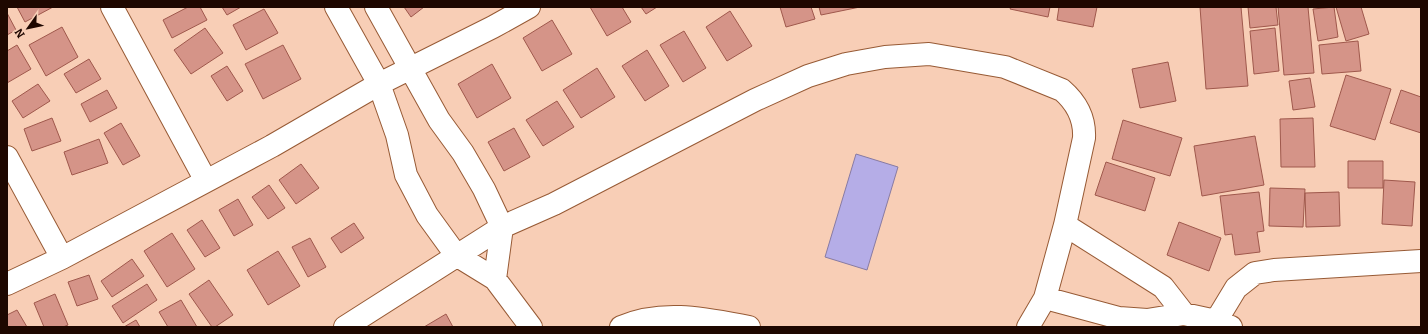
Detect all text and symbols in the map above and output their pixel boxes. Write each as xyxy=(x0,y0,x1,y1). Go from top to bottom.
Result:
north arrow xyxy=(8,8,48,48)
text: N xyxy=(12,26,28,40)

